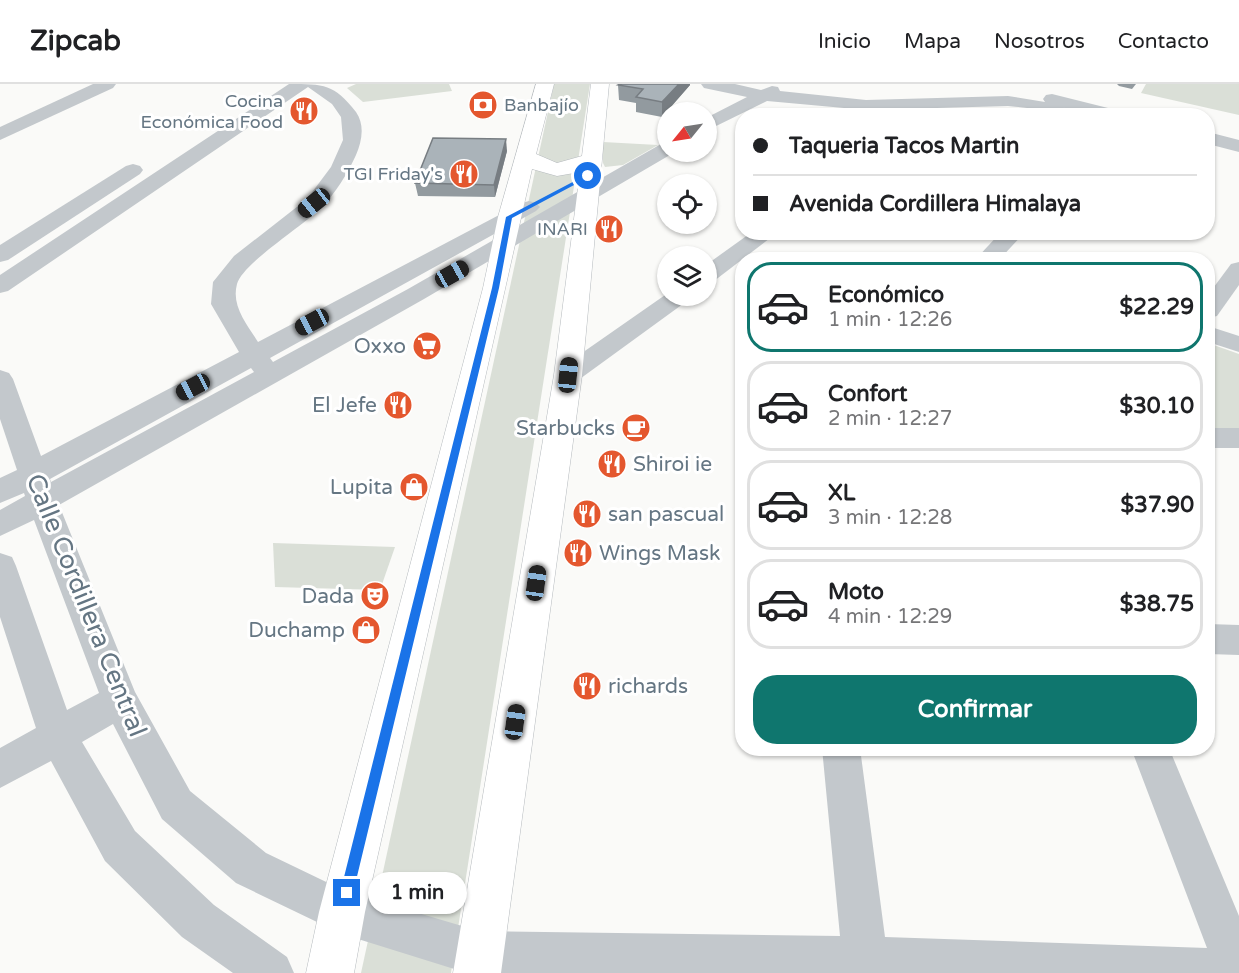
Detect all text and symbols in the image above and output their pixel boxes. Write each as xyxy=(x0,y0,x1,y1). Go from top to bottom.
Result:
text: Zipcab xyxy=(30,24,121,58)
text: Inicio xyxy=(818,29,871,54)
text: Mapa xyxy=(904,29,961,54)
text: Nosotros xyxy=(994,29,1085,54)
text: Contacto xyxy=(1118,29,1209,54)
bank icon: Banbajío xyxy=(467,89,499,121)
place label: Cocina Económica Food xyxy=(141,90,283,133)
place label: Banbajío xyxy=(504,94,579,116)
restaurant icon: Cocina Económica Food xyxy=(288,95,320,127)
north arrow xyxy=(657,102,717,162)
map controls xyxy=(657,102,717,306)
text: Taqueria Tacos Martin xyxy=(789,133,1019,159)
restaurant icon: TGI Friday's xyxy=(448,158,480,190)
route start xyxy=(574,162,601,189)
place label: TGI Friday's xyxy=(344,163,443,185)
button: locate xyxy=(657,174,717,234)
car xyxy=(294,185,334,221)
text: Avenida Cordillera Himalaya xyxy=(789,191,1081,217)
restaurant icon: INARI xyxy=(593,213,625,245)
place label: INARI xyxy=(537,218,588,240)
button: layers xyxy=(657,246,717,306)
car xyxy=(432,257,472,291)
icon: car xyxy=(756,280,810,334)
text: Económico xyxy=(828,282,944,308)
text: $22.29 xyxy=(1119,294,1194,320)
car xyxy=(292,306,332,338)
text: 1 min · 12:26 xyxy=(828,308,952,332)
supermarket icon: Oxxo xyxy=(411,330,443,362)
place label: Oxxo xyxy=(354,334,406,359)
car xyxy=(557,356,579,394)
car xyxy=(173,371,213,403)
icon: car xyxy=(756,379,810,433)
text: Confort xyxy=(828,381,907,407)
restaurant icon: El Jefe xyxy=(382,389,414,421)
place label: El Jefe xyxy=(312,393,377,418)
text: $30.10 xyxy=(1119,393,1194,419)
text: 2 min · 12:27 xyxy=(828,407,952,431)
cafe icon: Starbucks xyxy=(620,412,652,444)
place label: Starbucks xyxy=(516,416,615,441)
restaurant icon: Shiroi ie xyxy=(596,448,628,480)
place label: Shiroi ie xyxy=(633,452,712,477)
street label: Calle Cordillera Central xyxy=(20,469,154,741)
shop icon: Lupita xyxy=(398,471,430,503)
place label: Lupita xyxy=(330,475,393,500)
icon: car xyxy=(756,478,810,532)
text: XL xyxy=(828,480,855,506)
text: $37.90 xyxy=(1121,492,1194,518)
restaurant icon: san pascual xyxy=(571,498,603,530)
place label: san pascual xyxy=(608,502,724,527)
text: 3 min · 12:28 xyxy=(828,506,952,530)
restaurant icon: Wings Mask xyxy=(562,537,594,569)
place label: Wings Mask xyxy=(599,541,720,566)
car xyxy=(525,564,547,602)
icon: car xyxy=(756,577,810,631)
text: Moto xyxy=(828,579,884,605)
theatre icon: Dada xyxy=(359,580,391,612)
place label: Dada xyxy=(302,584,354,609)
text: $38.75 xyxy=(1120,591,1194,617)
text: 4 min · 12:29 xyxy=(828,605,952,629)
shop icon: Duchamp xyxy=(350,614,382,646)
place label: Duchamp xyxy=(248,618,345,643)
restaurant icon: richards xyxy=(571,670,603,702)
place label: richards xyxy=(608,674,688,699)
button: Confirmar xyxy=(753,675,1197,744)
car xyxy=(504,703,526,741)
callout: 1 min xyxy=(368,872,467,914)
route end xyxy=(333,879,360,906)
text: 1 min xyxy=(391,881,444,905)

